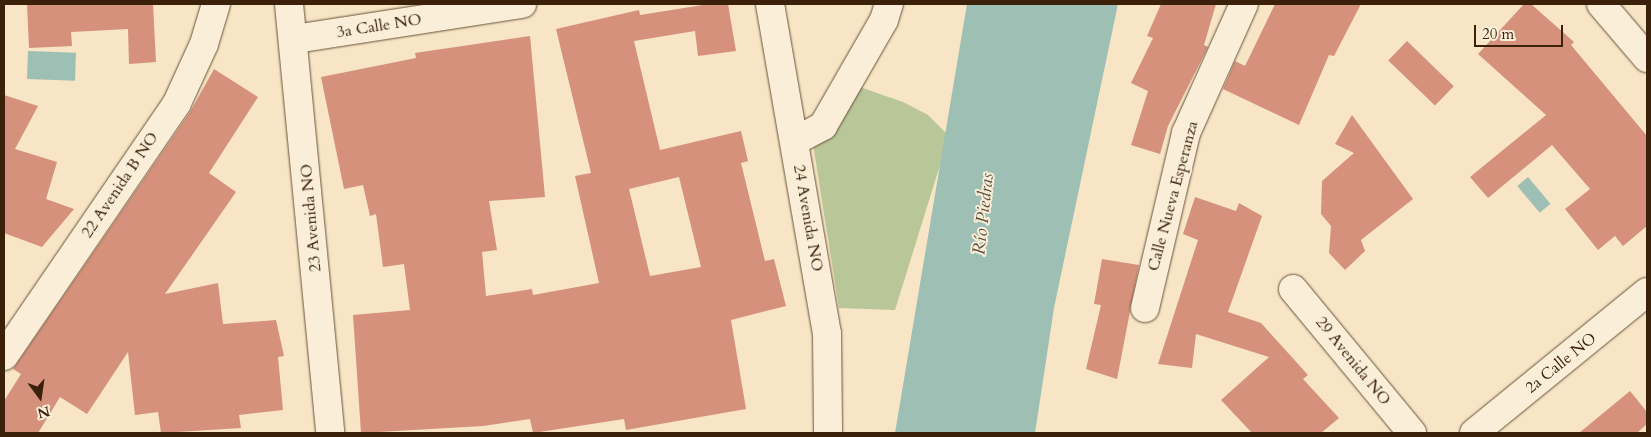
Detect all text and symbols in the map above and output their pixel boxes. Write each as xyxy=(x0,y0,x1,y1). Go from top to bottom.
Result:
street label: 3a Calle NO xyxy=(335,10,423,42)
scale bar xyxy=(1476,15,1565,47)
text: 20 m xyxy=(1482,24,1514,44)
street label: Calle Nueva Esperanza xyxy=(1144,119,1202,273)
street label: 22 Avenida B NO xyxy=(78,128,162,242)
street label: 23 Avenida NO xyxy=(297,163,325,273)
street label: 24 Avenida NO xyxy=(789,163,827,273)
water label: Río Piedras xyxy=(969,172,999,256)
street label: 29 Avenida NO xyxy=(1311,313,1395,409)
street label: 2a Calle NO xyxy=(1522,329,1600,397)
north arrow xyxy=(15,372,65,422)
text: N xyxy=(36,401,52,423)

